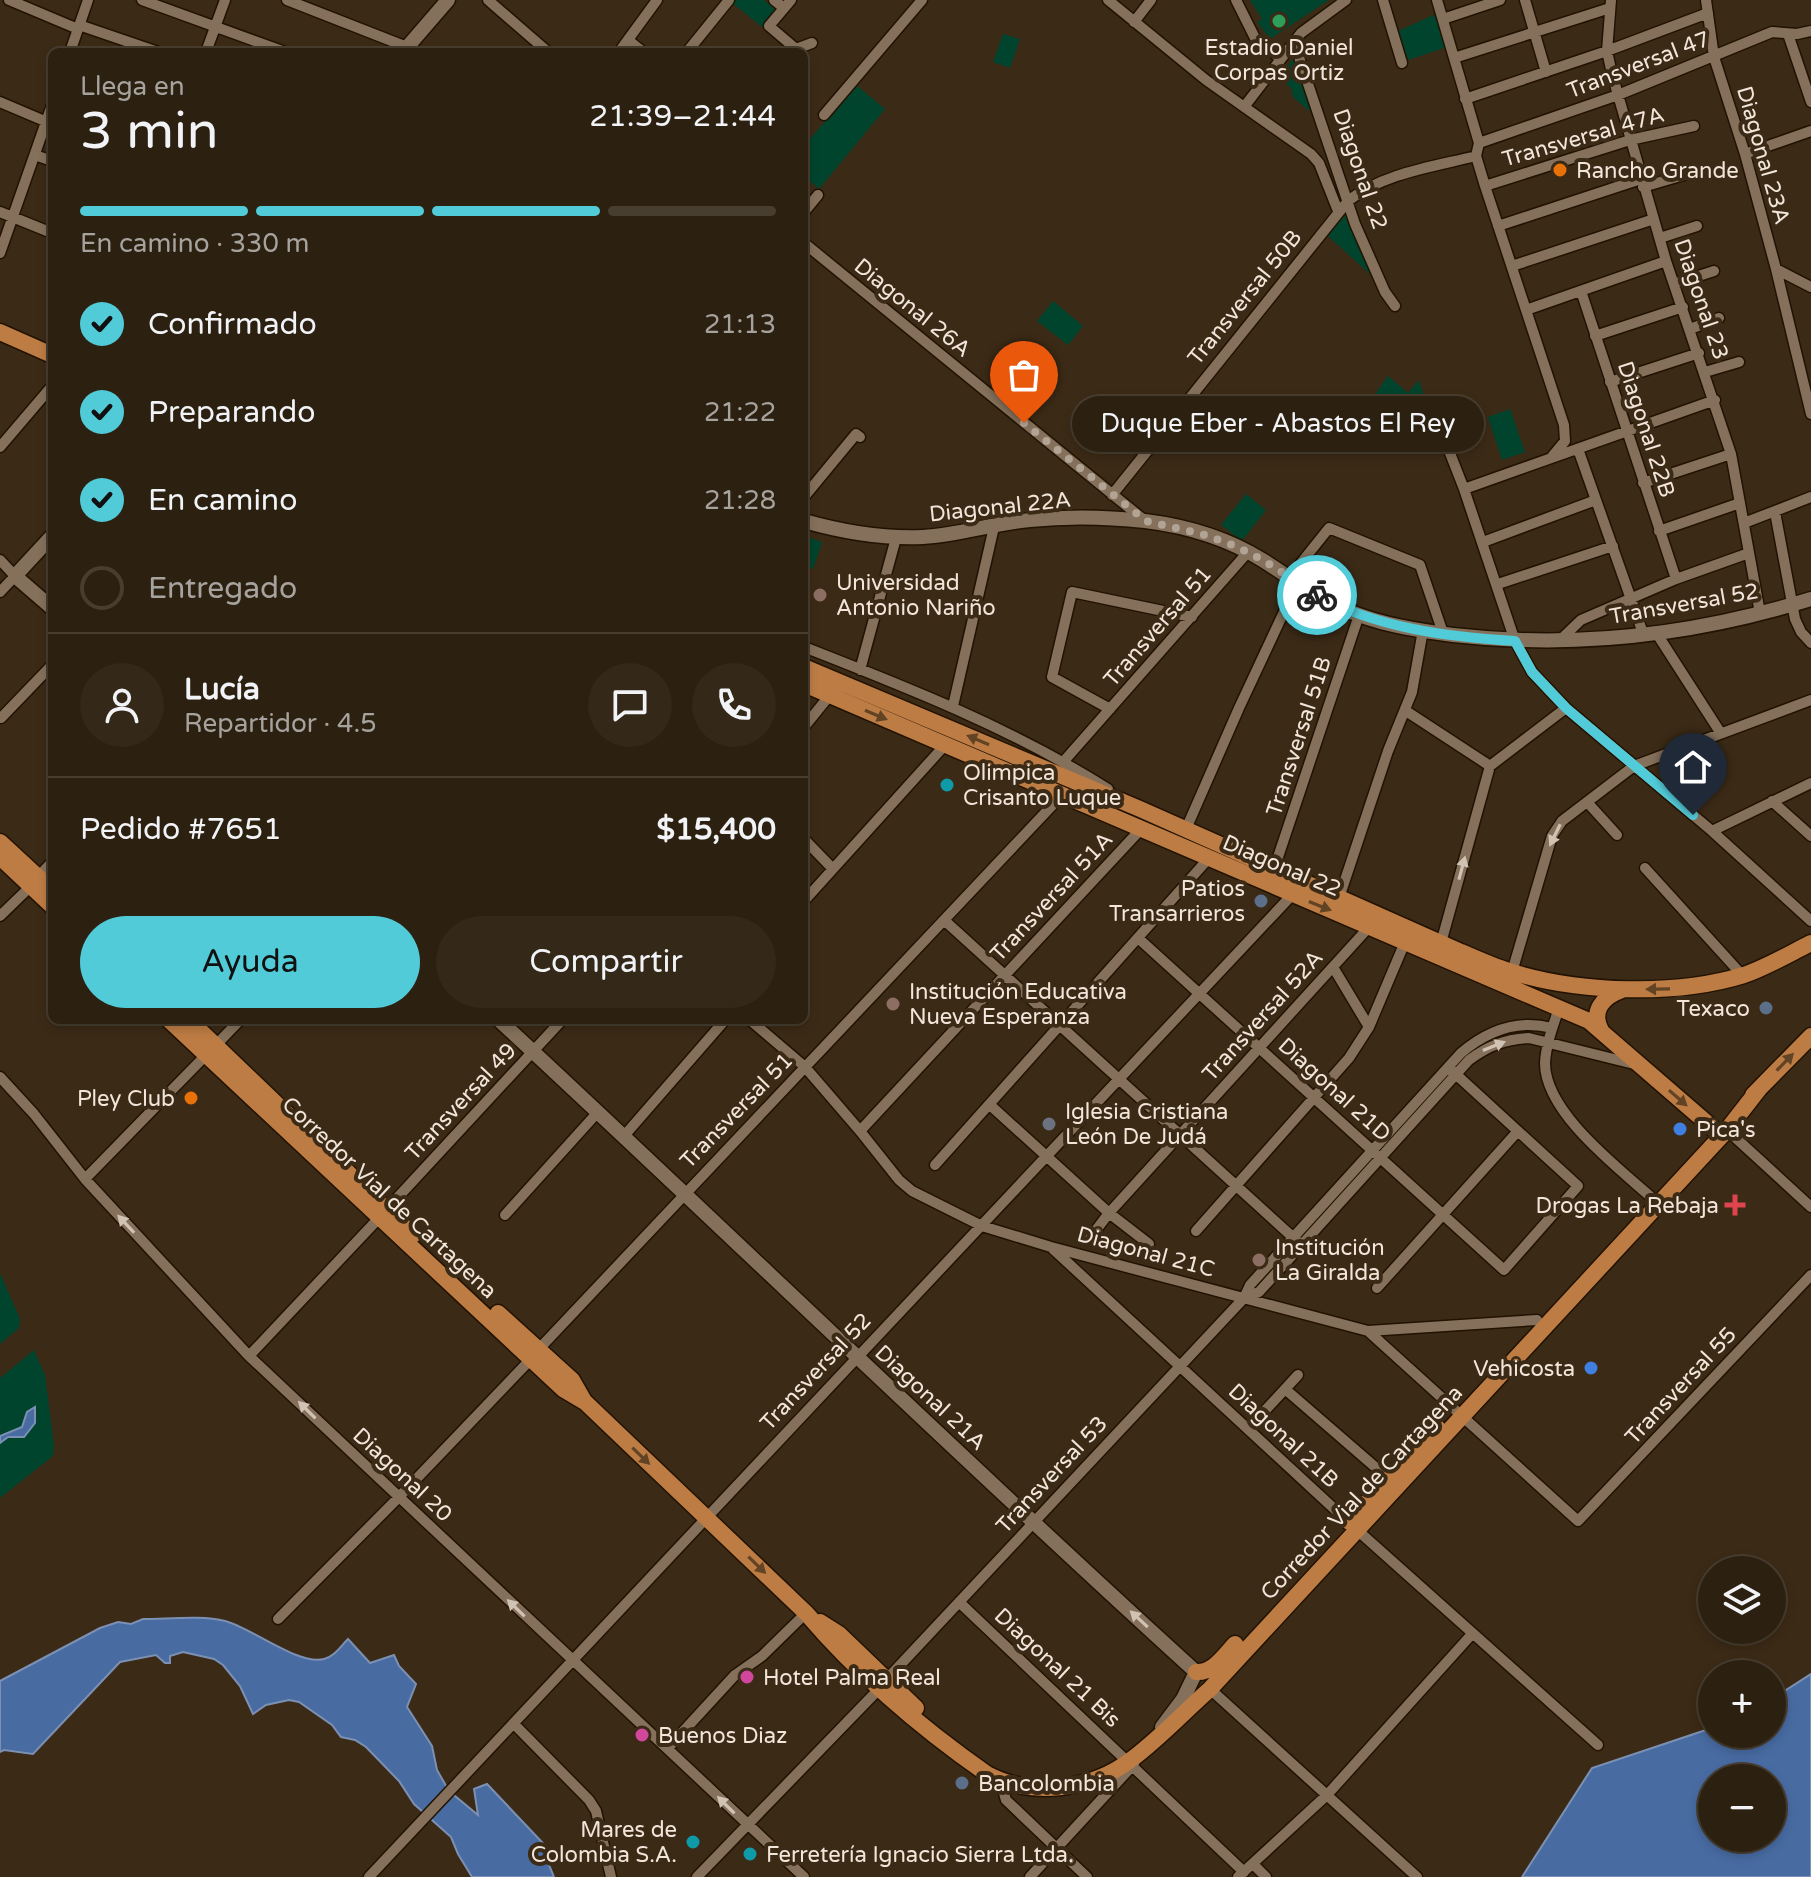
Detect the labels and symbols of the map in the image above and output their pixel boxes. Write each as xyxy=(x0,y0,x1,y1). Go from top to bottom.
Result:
marker: Estadio Daniel Corpas Ortiz xyxy=(1270,12,1288,30)
street label: Transversal 47 xyxy=(1563,26,1713,104)
place label: Estadio Daniel Corpas Ortiz xyxy=(1204,35,1354,86)
street label: Diagonal 23A xyxy=(1731,83,1795,227)
street label: Transversal 47A xyxy=(1499,101,1667,173)
street label: Diagonal 22 xyxy=(1327,106,1393,233)
place label: Rancho Grande xyxy=(1576,158,1739,184)
marker: Rancho Grande xyxy=(1551,161,1569,179)
street label: Transversal 50B xyxy=(1182,225,1307,370)
street label: Diagonal 23 xyxy=(1668,236,1734,363)
street label: Diagonal 26A xyxy=(849,253,976,363)
pin xyxy=(990,341,1058,423)
street label: Diagonal 22B xyxy=(1612,358,1680,500)
callout: Duque Eber - Abastos El Rey xyxy=(1072,395,1484,451)
street label: Diagonal 22A xyxy=(928,487,1072,527)
courier xyxy=(1277,555,1357,635)
street label: Transversal 51 xyxy=(1098,561,1217,692)
place label: Universidad Antonio Nariño xyxy=(836,570,996,621)
street label: Transversal 52 xyxy=(1608,578,1761,630)
marker: Universidad Antonio Nariño xyxy=(811,586,829,604)
street label: Transversal 51B xyxy=(1261,653,1337,819)
one-way arrow xyxy=(864,708,888,721)
pin xyxy=(1659,733,1727,815)
one-way arrow xyxy=(967,734,990,747)
place label: Olimpica Crisanto Luque xyxy=(963,760,1121,811)
marker: Olimpica Crisanto Luque xyxy=(938,776,956,794)
one-way arrow xyxy=(1548,823,1562,846)
street label: Transversal 51A xyxy=(985,827,1118,967)
street label: Diagonal 22 xyxy=(1219,829,1345,903)
one-way arrow xyxy=(1456,856,1468,881)
place label: Patios Transarrieros xyxy=(1109,876,1245,927)
marker: Patios Transarrieros xyxy=(1252,892,1270,910)
one-way arrow xyxy=(1308,900,1332,913)
street label: Transversal 52A xyxy=(1197,945,1328,1087)
place label: Institución Educativa Nueva Esperanza xyxy=(909,979,1127,1030)
one-way arrow xyxy=(1645,982,1670,995)
marker: Institución Educativa Nueva Esperanza xyxy=(884,995,902,1013)
place label: Texaco xyxy=(1676,996,1750,1022)
marker: Texaco xyxy=(1757,999,1775,1017)
street label: Diagonal 21D xyxy=(1273,1032,1396,1147)
street label: Transversal 49 xyxy=(400,1038,522,1166)
one-way arrow xyxy=(1482,1039,1506,1052)
street label: Transversal 51 xyxy=(675,1047,798,1174)
one-way arrow xyxy=(1776,1053,1794,1072)
place label: Pley Club xyxy=(77,1086,175,1112)
marker: Pley Club xyxy=(182,1089,200,1107)
one-way arrow xyxy=(1667,1089,1687,1106)
street label: Corredor Vial de Cartagena xyxy=(277,1091,502,1304)
place label: Iglesia Cristiana León De Judá xyxy=(1065,1099,1228,1150)
marker: Iglesia Cristiana León De Judá xyxy=(1040,1115,1058,1133)
place label: Pica's xyxy=(1696,1117,1756,1143)
marker: Pica's xyxy=(1671,1120,1689,1138)
place label: Drogas La Rebaja xyxy=(1536,1193,1719,1219)
marker: Drogas La Rebaja xyxy=(1726,1196,1744,1214)
one-way arrow xyxy=(117,1214,135,1233)
street label: Diagonal 21C xyxy=(1074,1221,1217,1283)
place label: Institución La Giralda xyxy=(1275,1235,1385,1286)
marker: Institución La Giralda xyxy=(1250,1251,1268,1269)
street label: Transversal 52 xyxy=(755,1308,877,1436)
street label: Transversal 55 xyxy=(1620,1322,1742,1450)
street label: Diagonal 21A xyxy=(869,1340,991,1456)
place label: Vehicosta xyxy=(1473,1356,1575,1382)
marker: Vehicosta xyxy=(1582,1359,1600,1377)
street label: Diagonal 21B xyxy=(1223,1378,1344,1493)
street label: Corredor Vial de Cartagena xyxy=(1255,1380,1468,1605)
one-way arrow xyxy=(298,1401,317,1420)
street label: Transversal 53 xyxy=(991,1411,1113,1539)
street label: Diagonal 20 xyxy=(347,1422,457,1527)
one-way arrow xyxy=(631,1447,650,1465)
one-way arrow xyxy=(747,1556,766,1574)
one-way arrow xyxy=(507,1599,526,1618)
street label: Diagonal 21 Bis xyxy=(989,1603,1126,1733)
one-way arrow xyxy=(1129,1610,1148,1628)
place label: Hotel Palma Real xyxy=(763,1665,941,1691)
marker: Hotel Palma Real xyxy=(738,1668,756,1686)
place label: Buenos Diaz xyxy=(658,1723,787,1749)
marker: Buenos Diaz xyxy=(633,1726,651,1744)
place label: Bancolombia xyxy=(978,1771,1115,1797)
marker: Bancolombia xyxy=(953,1774,971,1792)
one-way arrow xyxy=(717,1796,736,1815)
place label: Mares de Colombia S.A. xyxy=(531,1817,677,1868)
marker: Mares de Colombia S.A. xyxy=(684,1833,702,1851)
place label: Ferretería Ignacio Sierra Ltda. xyxy=(766,1842,1074,1868)
marker: Ferretería Ignacio Sierra Ltda. xyxy=(741,1845,759,1863)

